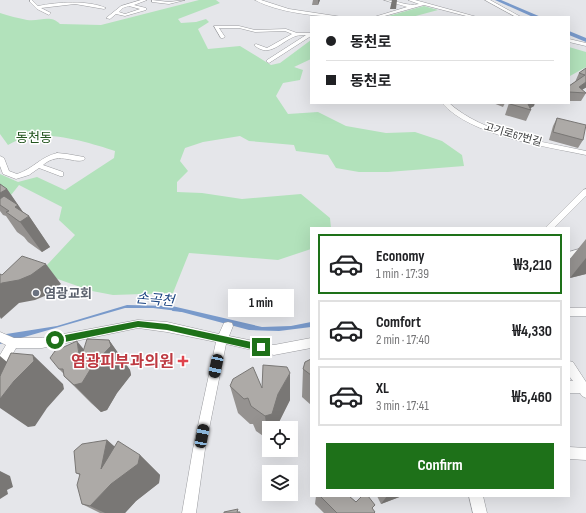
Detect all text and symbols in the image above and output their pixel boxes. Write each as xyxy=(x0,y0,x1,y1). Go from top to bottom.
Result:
text: 동천로 xyxy=(350,33,391,52)
text: 동천로 xyxy=(350,72,391,91)
street label: 고기로67번길 xyxy=(482,120,543,149)
district label: 동천동 xyxy=(16,130,52,146)
icon: car xyxy=(328,246,364,282)
text: Economy xyxy=(376,247,425,266)
text: ₩3,210 xyxy=(513,256,552,275)
text: 1 min · 17:39 xyxy=(376,266,429,282)
place label: 염광교회 xyxy=(44,286,92,302)
marker: 염광교회 xyxy=(31,288,41,298)
water label: 손곡천 xyxy=(135,289,176,310)
callout: 1 min xyxy=(228,289,294,317)
text: 1 min xyxy=(249,295,273,311)
icon: car xyxy=(328,312,364,348)
text: Comfort xyxy=(376,313,421,332)
text: ₩4,330 xyxy=(512,322,552,341)
route start xyxy=(46,331,64,349)
text: 2 min · 17:40 xyxy=(376,332,430,348)
route end xyxy=(252,338,270,356)
place label: 염광피부과의원 xyxy=(71,353,174,372)
car xyxy=(208,353,224,379)
marker: 염광피부과의원 xyxy=(177,355,189,367)
icon: car xyxy=(328,378,364,414)
text: XL xyxy=(376,379,389,398)
text: ₩5,460 xyxy=(512,388,552,407)
text: 3 min · 17:41 xyxy=(376,398,429,414)
map controls xyxy=(262,421,298,501)
button: locate xyxy=(262,421,298,457)
car xyxy=(194,423,210,449)
button: Confirm xyxy=(326,443,554,489)
button: layers xyxy=(262,465,298,501)

